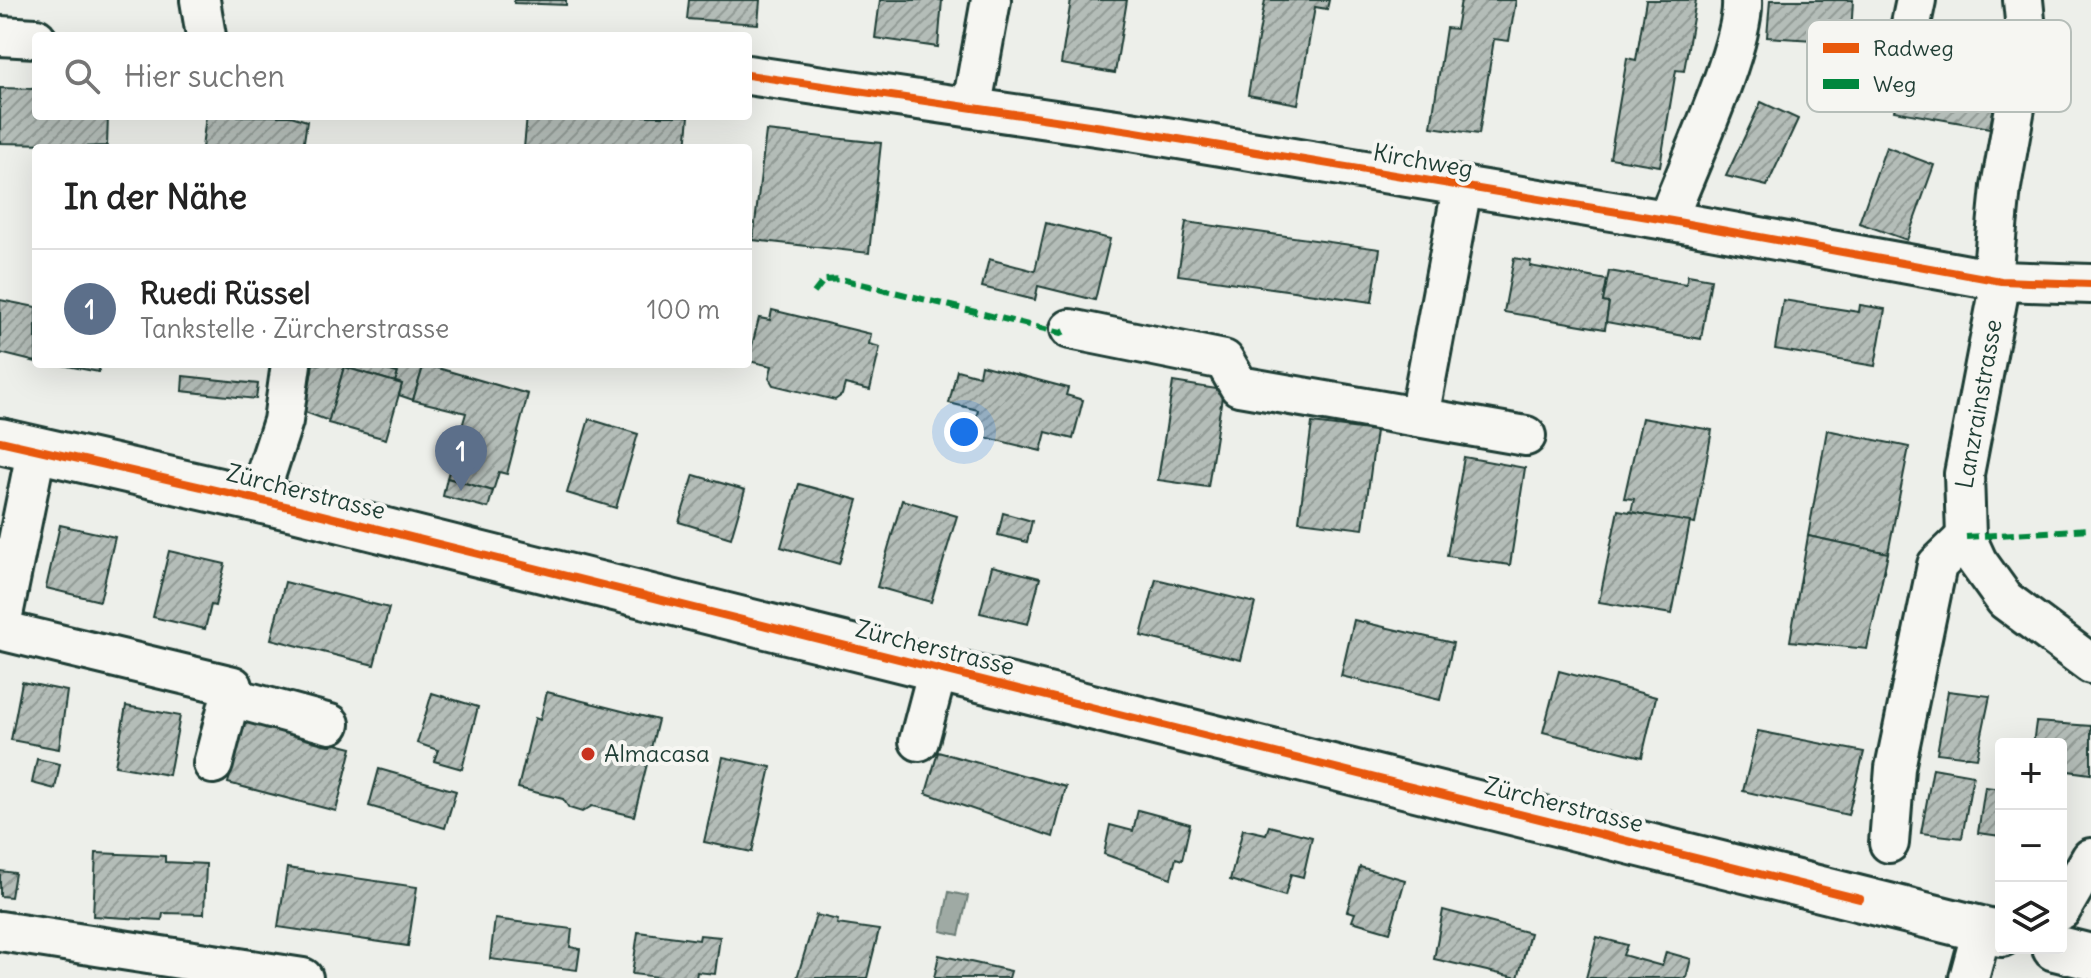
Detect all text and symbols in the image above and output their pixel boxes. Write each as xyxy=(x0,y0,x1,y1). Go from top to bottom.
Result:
legend xyxy=(1807,20,2071,112)
search box xyxy=(32,32,752,120)
text: Radweg xyxy=(1873,34,1954,62)
icon: search xyxy=(60,54,104,98)
text: Hier suchen xyxy=(124,57,285,95)
text: Weg xyxy=(1873,70,1916,98)
street label: Kirchweg xyxy=(1371,136,1475,184)
text: In der Nähe xyxy=(64,175,247,218)
text: Ruedi Rüssel xyxy=(140,274,311,312)
text: 1 xyxy=(85,293,95,326)
text: 100 m xyxy=(646,293,720,326)
text: Tankstelle · Zürcherstrasse xyxy=(140,312,449,345)
street label: Lanzrainstrasse xyxy=(1948,317,2008,491)
your location xyxy=(944,412,984,452)
pin: 1 xyxy=(435,425,487,491)
street label: Zürcherstrasse xyxy=(224,457,389,525)
street label: Zürcherstrasse xyxy=(853,613,1018,681)
place label: Almacasa xyxy=(604,738,710,768)
map controls xyxy=(1995,738,2067,954)
button: + xyxy=(1995,738,2067,810)
marker: Almacasa xyxy=(579,745,597,763)
street label: Zürcherstrasse xyxy=(1482,770,1647,838)
button: − xyxy=(1995,810,2067,882)
button: layers xyxy=(1995,882,2067,954)

